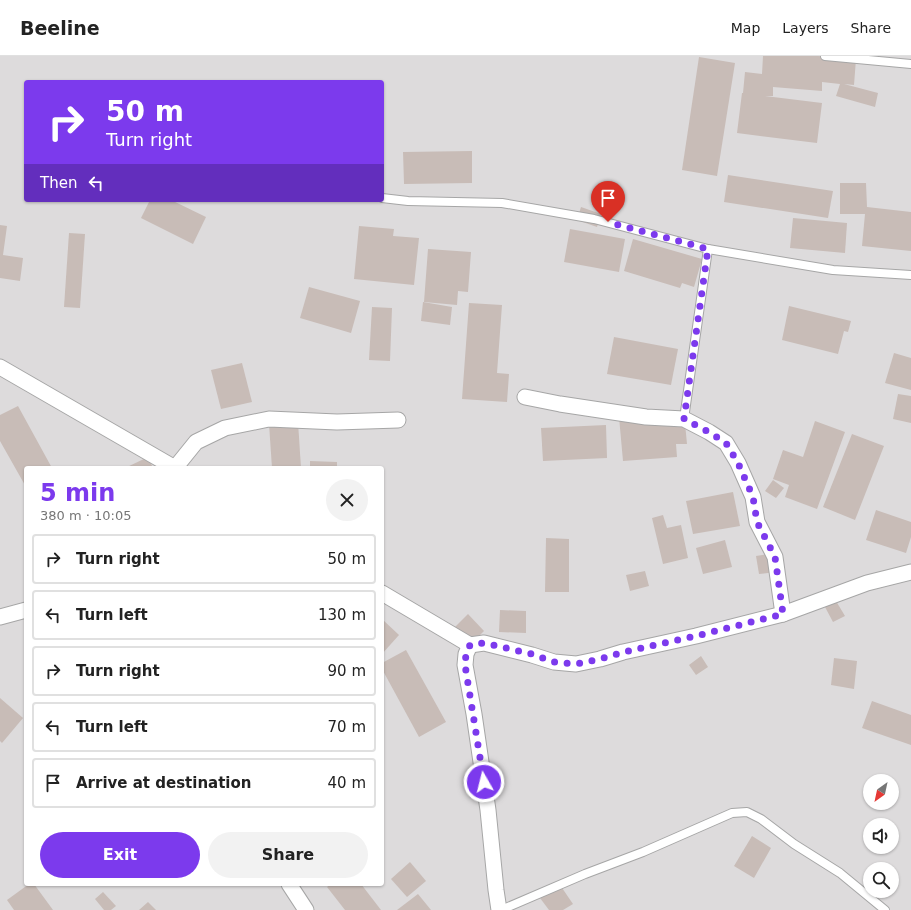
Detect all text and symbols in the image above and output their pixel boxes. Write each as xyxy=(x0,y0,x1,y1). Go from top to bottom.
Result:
text: Beeline xyxy=(20,17,100,39)
text: Map xyxy=(731,20,760,36)
text: Layers xyxy=(782,20,829,36)
text: Share xyxy=(851,20,891,36)
text: 50 m xyxy=(106,95,184,128)
icon: right xyxy=(40,96,92,148)
text: Turn right xyxy=(106,129,192,150)
icon: left xyxy=(85,172,107,194)
text: Then xyxy=(40,174,77,192)
pin xyxy=(591,181,625,222)
icon: arrive xyxy=(597,187,619,209)
text: 5 min xyxy=(40,479,115,507)
button: close xyxy=(326,479,368,521)
text: 380 m · 10:05 xyxy=(40,508,131,523)
icon: right xyxy=(42,548,64,570)
text: Turn right xyxy=(76,550,160,568)
text: 50 m xyxy=(328,550,366,568)
icon: left xyxy=(42,604,64,626)
text: Turn left xyxy=(76,606,148,624)
text: 130 m xyxy=(318,606,366,624)
icon: right xyxy=(42,660,64,682)
text: Turn right xyxy=(76,662,160,680)
text: 90 m xyxy=(328,662,366,680)
icon: left xyxy=(42,716,64,738)
text: Turn left xyxy=(76,718,148,736)
text: 70 m xyxy=(328,718,366,736)
position arrow xyxy=(463,761,505,803)
icon: arrive xyxy=(42,772,64,794)
text: Arrive at destination xyxy=(76,774,251,792)
text: 40 m xyxy=(328,774,366,792)
north arrow xyxy=(863,774,899,810)
map controls xyxy=(863,774,899,898)
button: sound xyxy=(863,818,899,854)
button: Exit xyxy=(40,832,200,878)
button: Share xyxy=(208,832,368,878)
button: search xyxy=(863,862,899,898)

